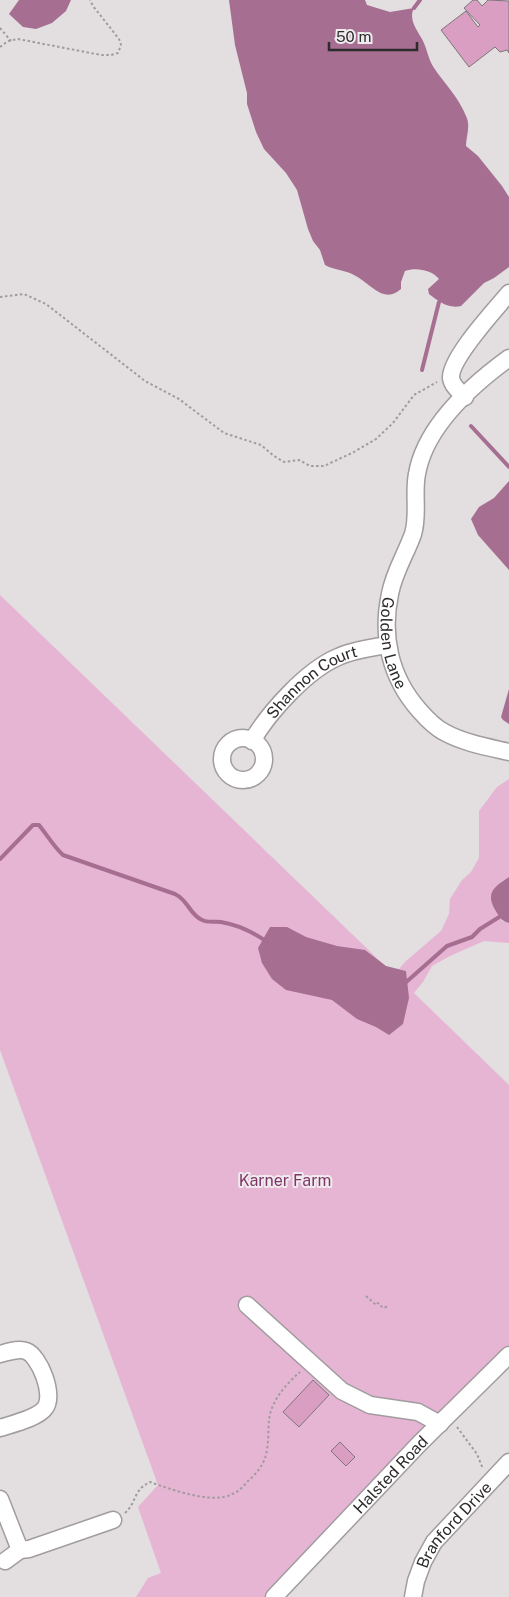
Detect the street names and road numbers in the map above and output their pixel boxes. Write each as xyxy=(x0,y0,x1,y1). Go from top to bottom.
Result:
street label: Golden Lane xyxy=(377,596,411,692)
street label: Shannon Court xyxy=(262,641,359,722)
street label: Halsted Road xyxy=(349,1431,432,1517)
street label: Branford Drive xyxy=(412,1477,495,1570)

